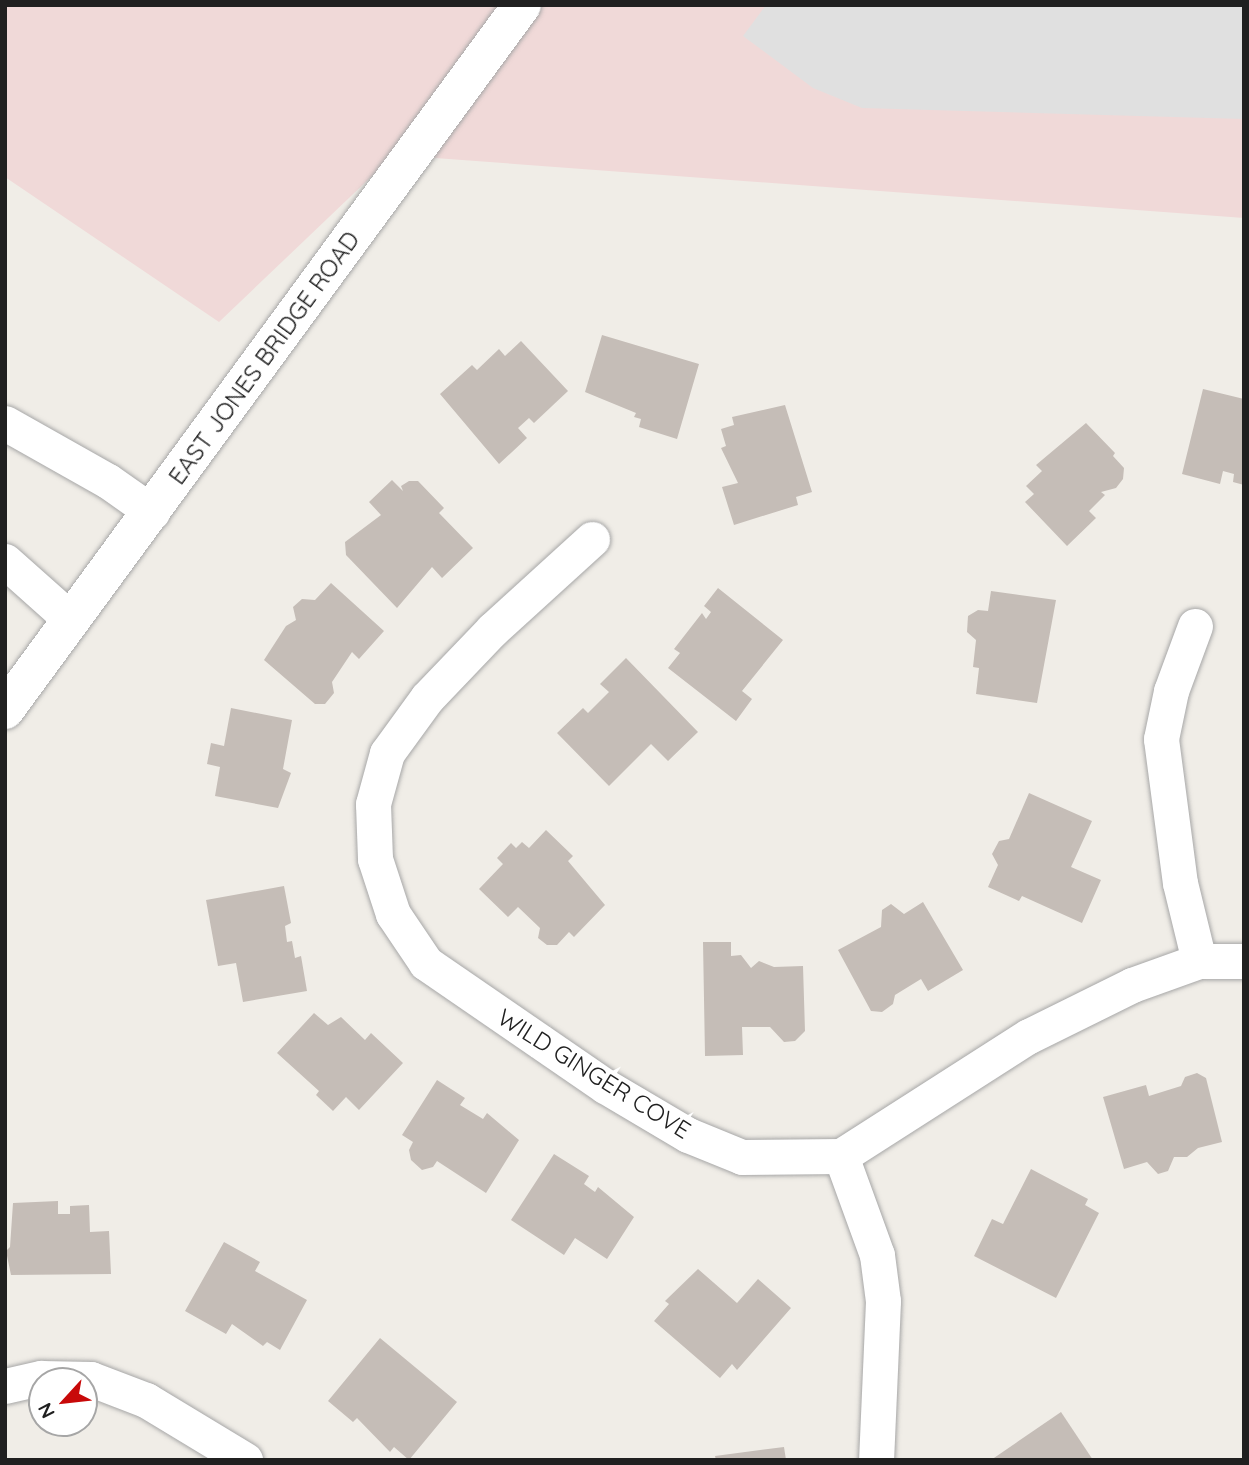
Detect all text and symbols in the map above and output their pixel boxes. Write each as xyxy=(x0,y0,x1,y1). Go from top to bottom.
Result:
street label: EAST JONES BRIDGE ROAD xyxy=(163,226,365,490)
street label: WILD GINGER COVE xyxy=(492,1003,696,1145)
north arrow xyxy=(28,1367,98,1437)
text: N xyxy=(32,1399,60,1422)

